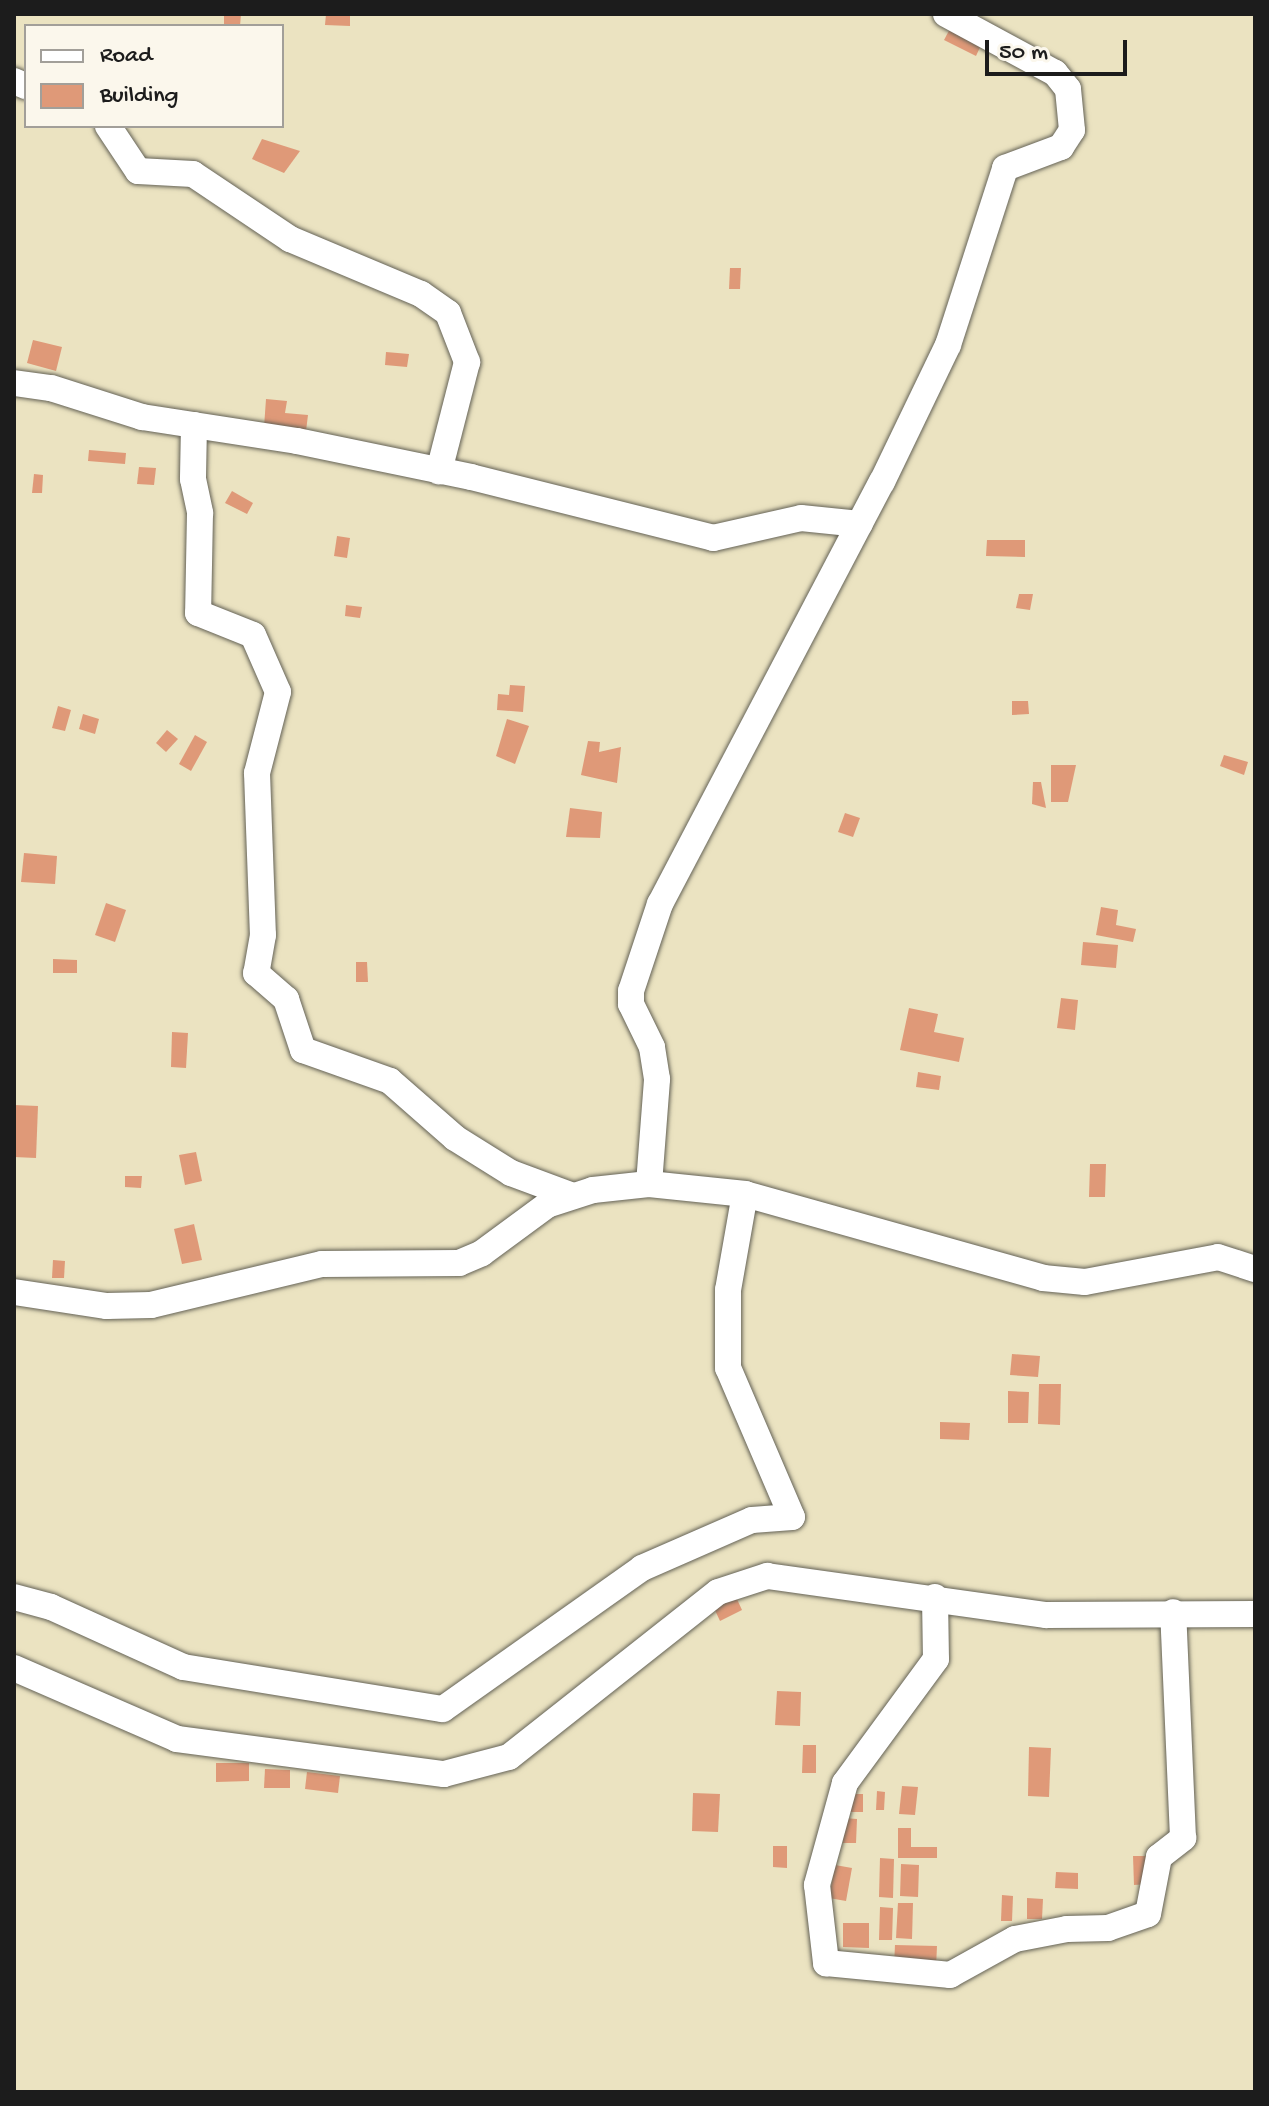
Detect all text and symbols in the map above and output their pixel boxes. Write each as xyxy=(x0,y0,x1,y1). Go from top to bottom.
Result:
legend xyxy=(24,24,284,128)
scale bar xyxy=(989,24,1131,74)
text: 50 m xyxy=(999,39,1048,68)
text: Road xyxy=(100,42,152,71)
text: Building xyxy=(100,82,178,111)

